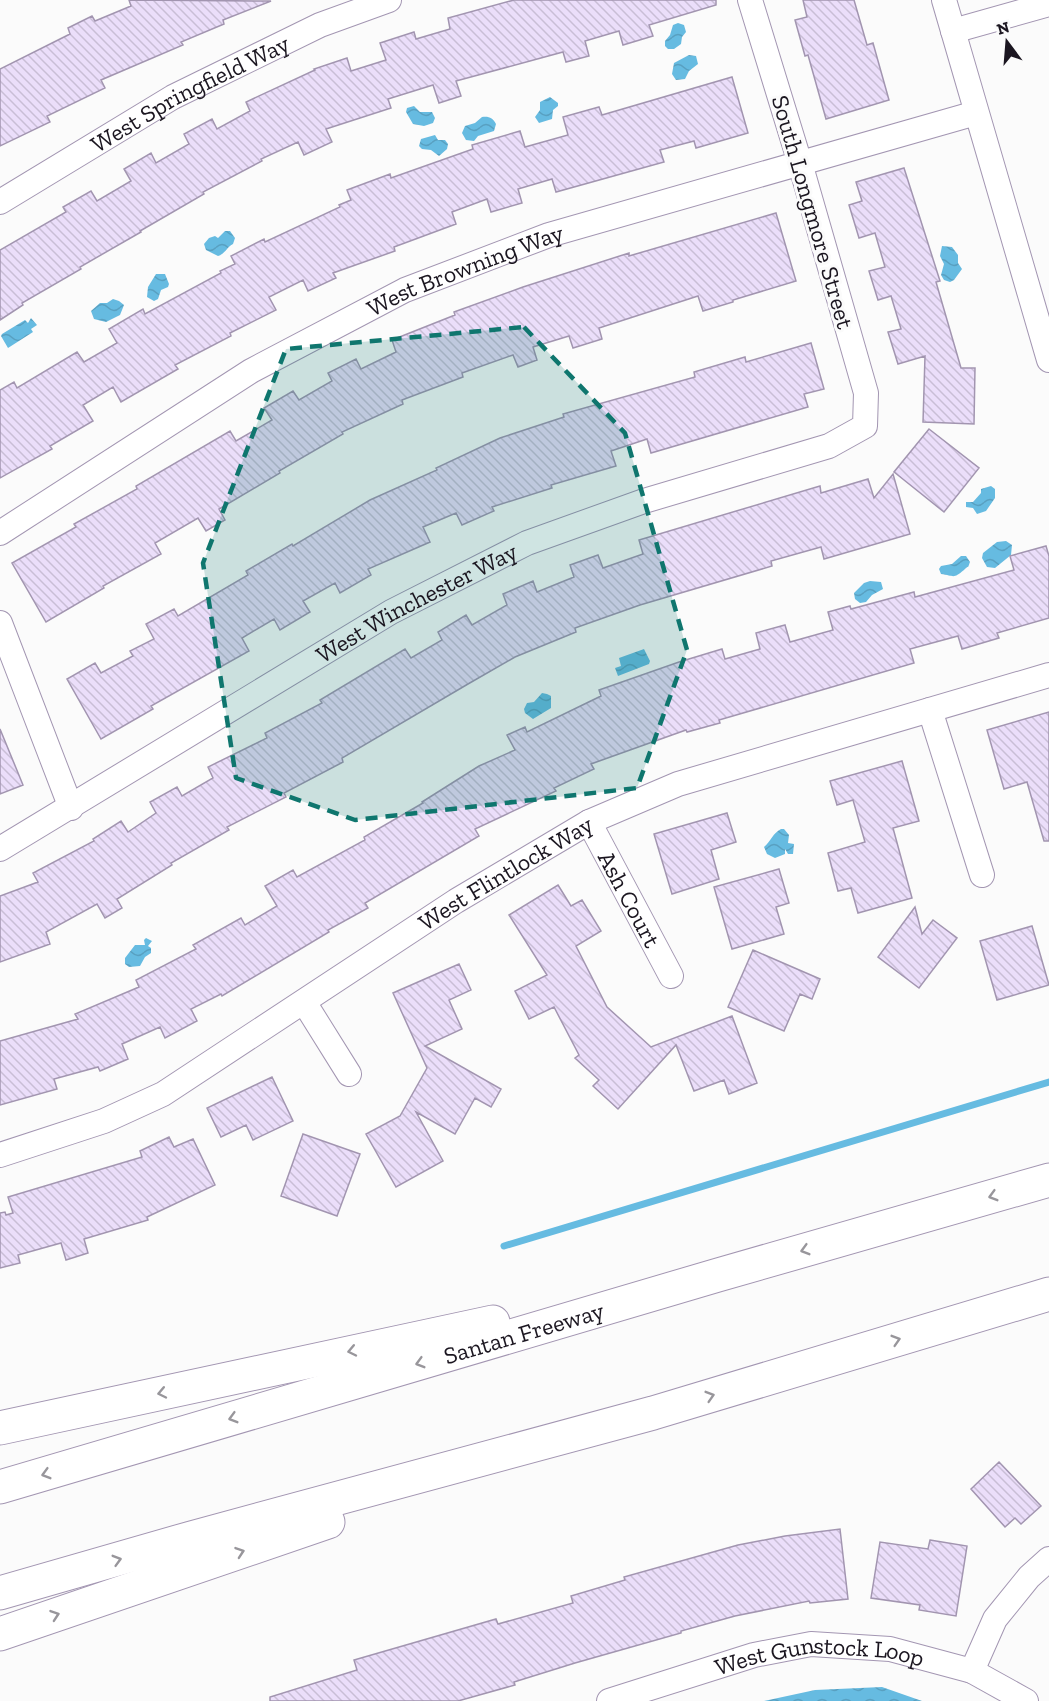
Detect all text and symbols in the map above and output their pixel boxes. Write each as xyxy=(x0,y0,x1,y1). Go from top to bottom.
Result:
north arrow xyxy=(977,12,1037,72)
text: N xyxy=(995,17,1011,39)
street label: West Springfield Way xyxy=(85,28,294,158)
street label: South Longmore Street xyxy=(766,92,860,332)
street label: West Browning Way xyxy=(362,217,567,322)
street label: West Winchester Way xyxy=(310,536,522,669)
street label: West Flintlock Way xyxy=(413,808,598,936)
street label: Ash Court xyxy=(592,846,667,952)
one-way arrow xyxy=(988,1189,999,1201)
one-way arrow xyxy=(800,1243,811,1255)
street label: Santan Freeway xyxy=(440,1295,608,1370)
one-way arrow xyxy=(890,1335,901,1347)
one-way arrow xyxy=(348,1344,358,1357)
one-way arrow xyxy=(415,1356,426,1368)
one-way arrow xyxy=(157,1385,167,1398)
one-way arrow xyxy=(704,1391,714,1403)
one-way arrow xyxy=(228,1411,239,1423)
one-way arrow xyxy=(41,1467,52,1479)
one-way arrow xyxy=(234,1547,245,1559)
one-way arrow xyxy=(111,1555,122,1567)
one-way arrow xyxy=(49,1609,60,1622)
street label: West Gunstock Loop xyxy=(711,1629,928,1681)

